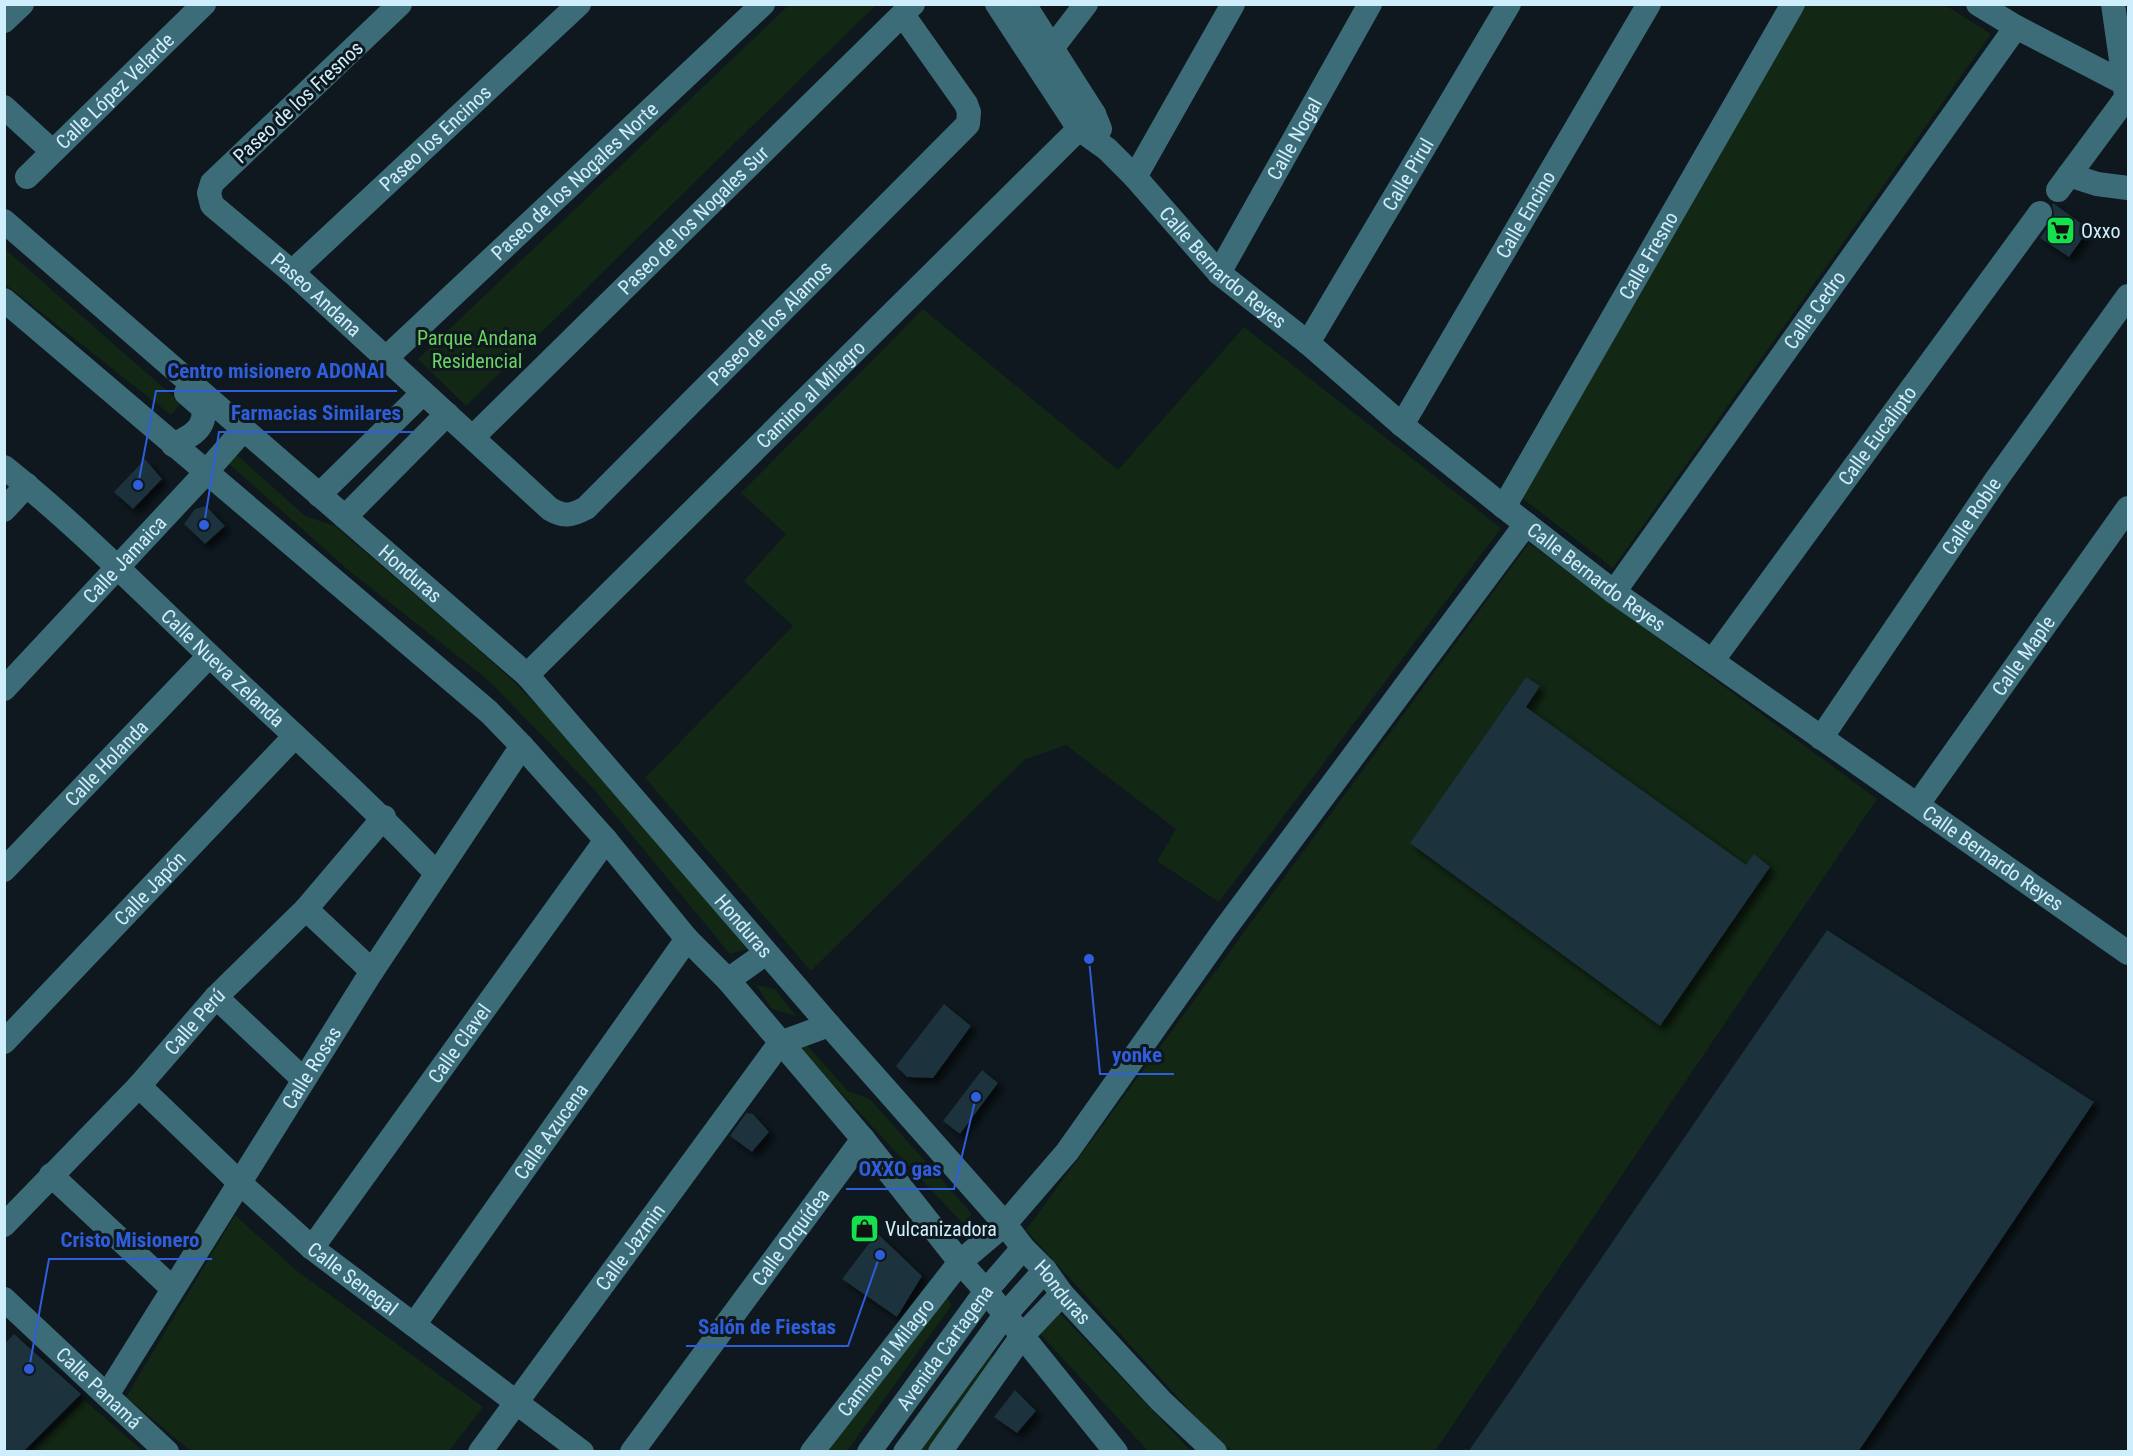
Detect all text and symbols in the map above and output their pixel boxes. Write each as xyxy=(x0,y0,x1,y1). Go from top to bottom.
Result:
street label: Calle López Velarde xyxy=(51,28,179,154)
street label: Paseo de los Fresnos xyxy=(228,36,368,168)
street label: Paseo los Encinos xyxy=(374,80,496,196)
street label: Calle Nogal xyxy=(1262,93,1327,184)
street label: Paseo de los Nogales Norte xyxy=(486,97,663,265)
street label: Calle Pirul xyxy=(1377,134,1439,215)
street label: Paseo de los Nogales Sur xyxy=(613,141,774,300)
street label: Calle Encino xyxy=(1491,167,1560,263)
street label: Calle Bernardo Reyes xyxy=(1154,202,1291,333)
street label: Calle Fresno xyxy=(1614,207,1683,304)
supermarket icon: Oxxo xyxy=(2044,215,2076,247)
place label: Oxxo xyxy=(2081,219,2120,243)
street label: Paseo Andana xyxy=(266,248,366,342)
street label: Paseo de los Alamos xyxy=(703,256,837,391)
street label: Calle Cedro xyxy=(1779,266,1851,354)
park label: Parque Andana Residencial xyxy=(417,326,537,373)
street label: Camino al Milagro xyxy=(751,335,870,453)
callout: Centro misionero ADONAI xyxy=(156,352,397,391)
text: Centro misionero ADONAI xyxy=(167,359,385,383)
street label: Calle Eucalipto xyxy=(1833,381,1921,490)
callout: Farmacias Similares xyxy=(219,393,413,432)
text: Farmacias Similares xyxy=(231,401,401,425)
street label: Calle Roble xyxy=(1937,473,2006,560)
street label: Calle Jamaica xyxy=(78,511,172,609)
street label: Calle Bernardo Reyes xyxy=(1523,517,1670,637)
street label: Honduras xyxy=(374,540,447,608)
street label: Calle Nueva Zelanda xyxy=(156,604,289,732)
street label: Calle Maple xyxy=(1987,611,2060,700)
street label: Calle Holanda xyxy=(60,715,153,811)
street label: Calle Bernardo Reyes xyxy=(1918,800,2068,916)
street label: Calle Japón xyxy=(109,846,191,930)
street label: Honduras xyxy=(710,889,777,963)
street label: Calle Perú xyxy=(159,983,230,1060)
street label: Calle Clavel xyxy=(423,999,496,1088)
street label: Calle Rosas xyxy=(277,1022,346,1113)
callout: yonke xyxy=(1100,1035,1174,1074)
text: yonke xyxy=(1112,1043,1162,1067)
street label: Calle Azucena xyxy=(509,1079,593,1184)
callout: OXXO gas xyxy=(846,1150,954,1189)
text: OXXO gas xyxy=(858,1157,942,1181)
street label: Calle Orquídea xyxy=(747,1184,834,1291)
street label: Calle Jazmin xyxy=(591,1199,670,1295)
shop icon: Vulcanizadora xyxy=(848,1213,880,1245)
place label: Vulcanizadora xyxy=(885,1217,997,1241)
callout: Cristo Misionero xyxy=(49,1220,212,1259)
text: Cristo Misionero xyxy=(60,1228,200,1252)
street label: Calle Senegal xyxy=(303,1237,403,1321)
street label: Honduras xyxy=(1030,1255,1096,1329)
street label: Avenida Cartagena xyxy=(891,1280,998,1415)
street label: Camino al Milagro xyxy=(832,1293,939,1421)
callout: Salón de Fiestas xyxy=(686,1307,848,1346)
text: Salón de Fiestas xyxy=(698,1315,836,1339)
street label: Calle Panamá xyxy=(51,1342,147,1434)

